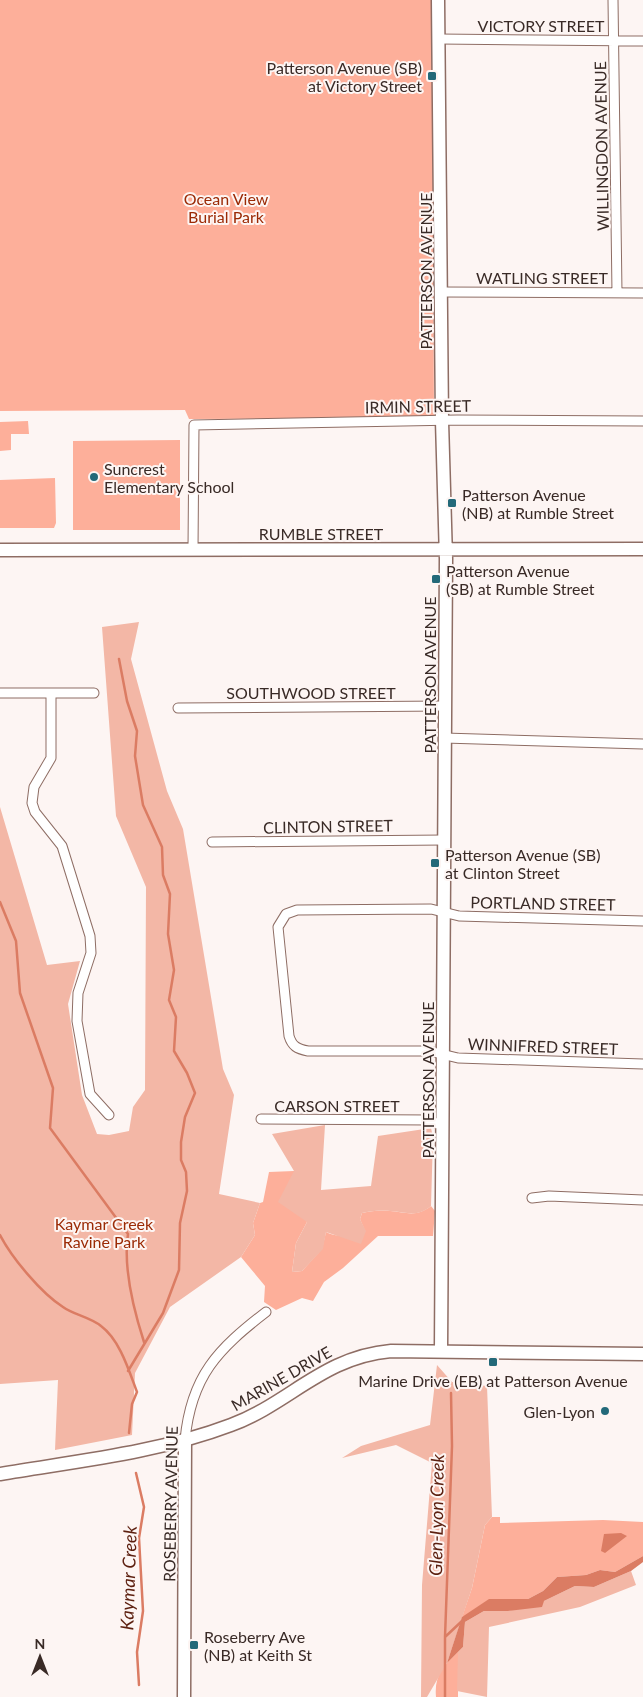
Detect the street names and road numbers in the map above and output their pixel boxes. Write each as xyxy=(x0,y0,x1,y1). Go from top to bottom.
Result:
street label: VICTORY STREET xyxy=(478,16,605,35)
street label: WILLINGDON AVENUE xyxy=(590,61,612,231)
street label: PATTERSON AVENUE xyxy=(416,192,435,350)
street label: WATLING STREET xyxy=(476,268,608,287)
street label: IRMIN STREET xyxy=(365,396,472,416)
street label: RUMBLE STREET xyxy=(259,524,384,543)
street label: PATTERSON AVENUE xyxy=(420,596,439,754)
street label: SOUTHWOOD STREET xyxy=(226,683,396,702)
street label: CLINTON STREET xyxy=(263,815,394,837)
street label: PORTLAND STREET xyxy=(470,892,616,914)
street label: PATTERSON AVENUE xyxy=(418,1001,437,1159)
street label: WINNIFRED STREET xyxy=(467,1034,619,1058)
street label: CARSON STREET xyxy=(274,1096,400,1115)
street label: MARINE DRIVE xyxy=(228,1342,334,1414)
street label: ROSEBERRY AVENUE xyxy=(159,1426,181,1582)

